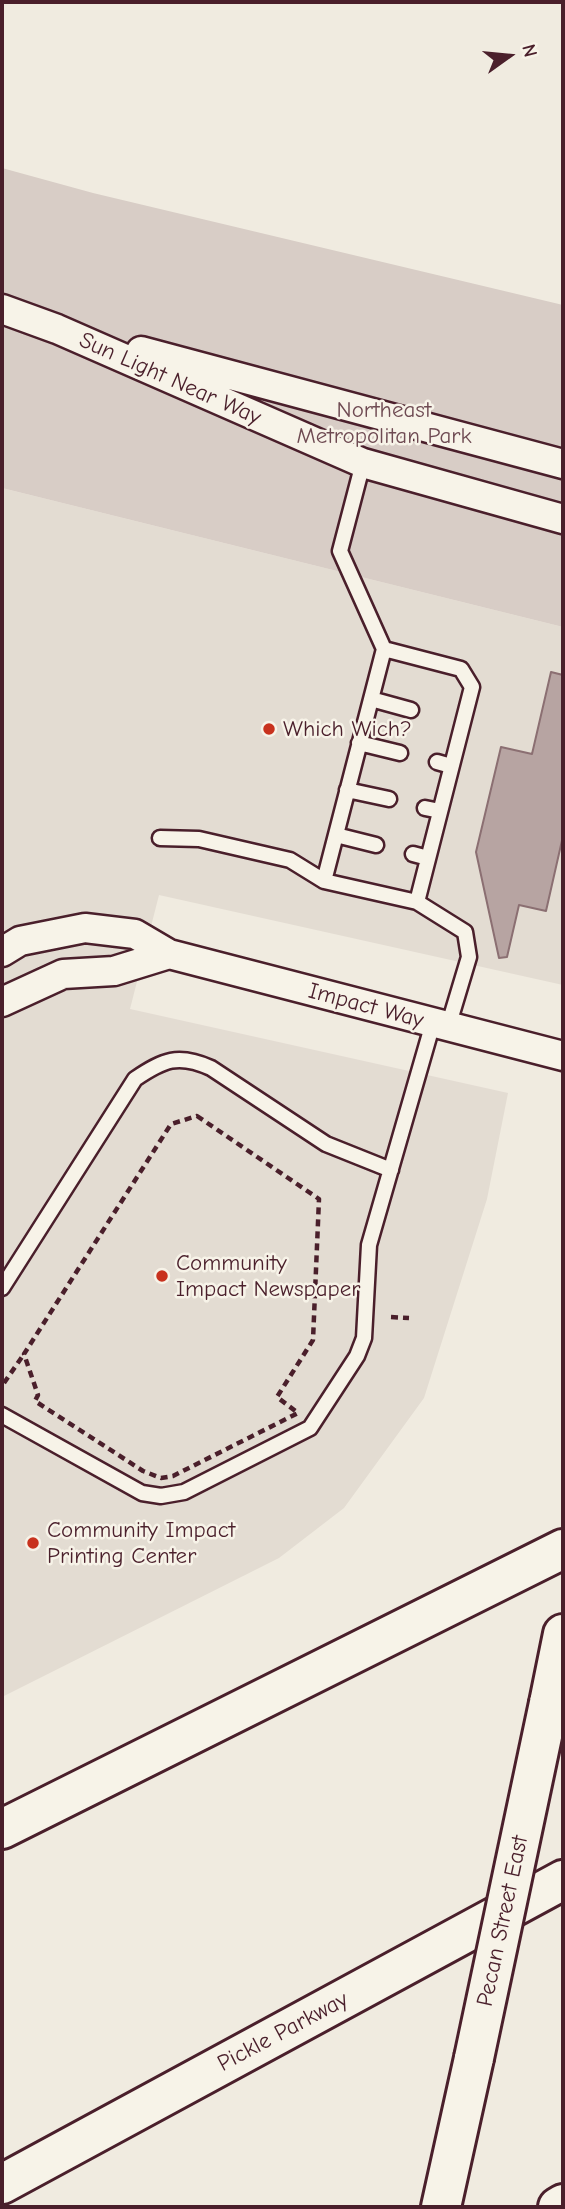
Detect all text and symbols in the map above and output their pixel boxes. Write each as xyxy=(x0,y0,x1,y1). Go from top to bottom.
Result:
north arrow xyxy=(474,21,544,91)
text: N xyxy=(517,42,542,59)
street label: Sun Light Near Way xyxy=(75,326,265,432)
park label: Northeast Metropolitan Park xyxy=(296,396,472,450)
place label: Which Wich? xyxy=(283,715,412,743)
marker: Which Wich? xyxy=(261,721,277,737)
street label: Impact Way xyxy=(305,977,427,1035)
place label: Community Impact Newspaper xyxy=(176,1249,360,1303)
marker: Community Impact Newspaper xyxy=(154,1268,170,1284)
place label: Community Impact Printing Center xyxy=(47,1516,235,1570)
marker: Community Impact Printing Center xyxy=(25,1535,41,1551)
street label: Pecan Street East xyxy=(471,1833,535,2009)
street label: Pickle Parkway xyxy=(213,1986,353,2078)

